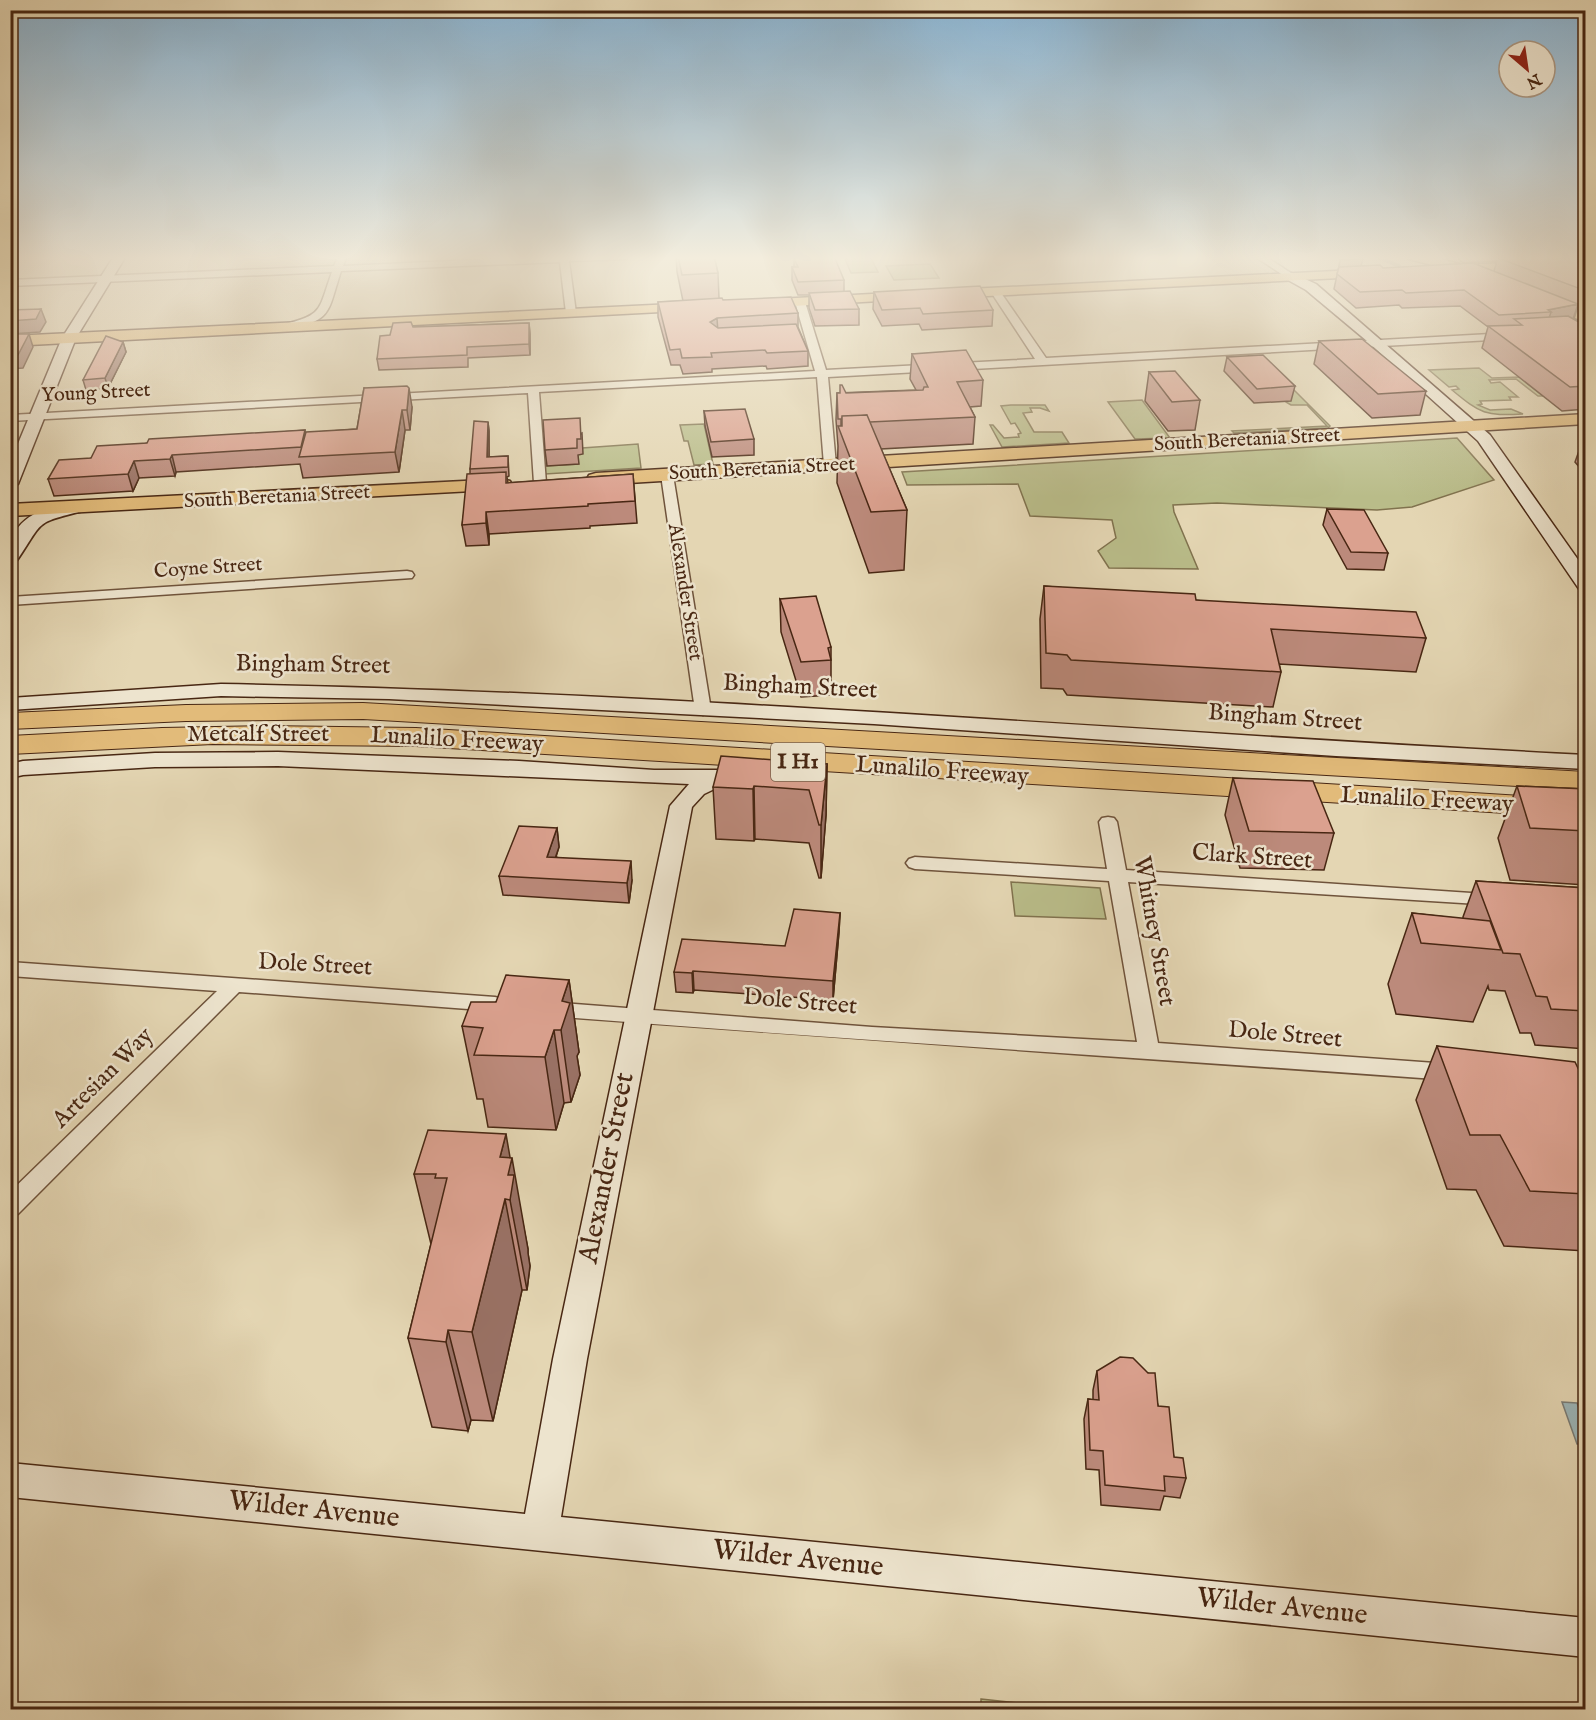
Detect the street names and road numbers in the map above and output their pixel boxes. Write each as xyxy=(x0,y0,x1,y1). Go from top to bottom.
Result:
street label: Young Street xyxy=(41,378,151,408)
street label: South Beretania Street xyxy=(1153,423,1341,457)
street label: South Beretania Street xyxy=(668,452,856,486)
street label: South Beretania Street xyxy=(183,480,371,514)
street label: Alexander Street xyxy=(662,521,708,662)
street label: Coyne Street xyxy=(153,552,263,584)
street label: Bingham Street xyxy=(235,648,391,682)
street label: Bingham Street xyxy=(722,667,878,707)
street label: Bingham Street xyxy=(1207,697,1363,739)
street label: Metcalf Street xyxy=(187,719,329,750)
street label: Lunalilo Freeway xyxy=(369,720,545,760)
road number: I H1 xyxy=(771,743,825,781)
street label: Lunalilo Freeway xyxy=(854,749,1030,793)
street label: Lunalilo Freeway xyxy=(1339,780,1515,820)
street label: Clark Street xyxy=(1191,837,1313,877)
street label: Whitney Street xyxy=(1126,854,1182,1008)
street label: Dole Street xyxy=(257,947,373,983)
street label: Dole Street xyxy=(742,982,858,1022)
street label: Dole Street xyxy=(1227,1015,1343,1055)
street label: Artesian Way xyxy=(45,1021,160,1136)
street label: Alexander Street xyxy=(571,1069,643,1267)
street label: Wilder Avenue xyxy=(227,1484,401,1536)
street label: Wilder Avenue xyxy=(711,1533,885,1585)
street label: Wilder Avenue xyxy=(1195,1581,1369,1633)

